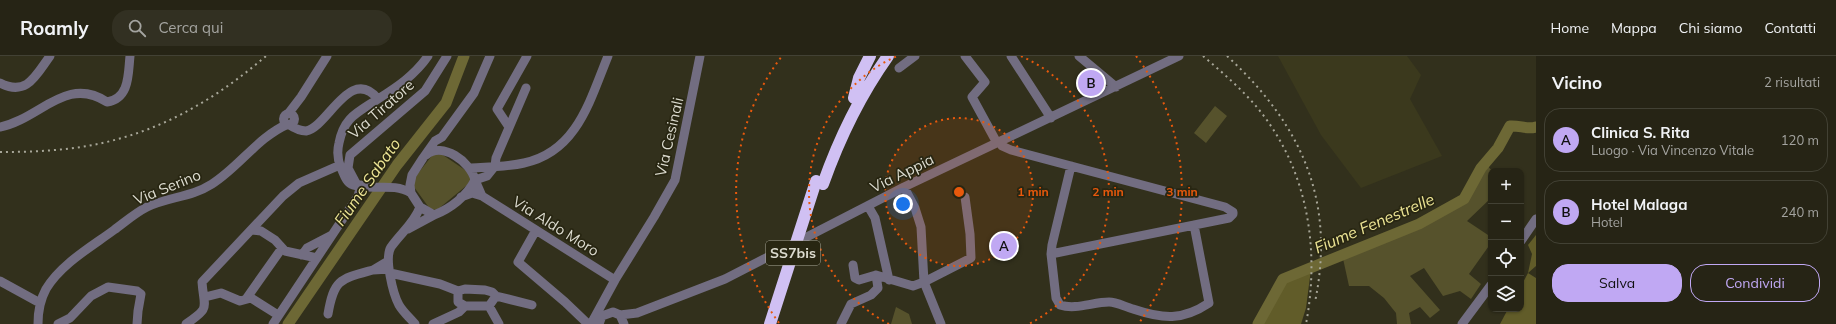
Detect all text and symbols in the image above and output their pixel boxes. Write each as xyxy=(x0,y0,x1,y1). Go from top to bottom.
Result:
search box xyxy=(112,10,392,46)
text: Roamly xyxy=(20,16,88,40)
icon: search xyxy=(126,17,148,39)
text: Cerca qui xyxy=(158,18,223,37)
text: Home xyxy=(1550,19,1589,37)
text: Mappa xyxy=(1611,19,1657,37)
text: Chi siamo xyxy=(1679,19,1742,37)
text: Contatti xyxy=(1764,19,1816,37)
pin: B xyxy=(1078,68,1104,98)
text: Vicino xyxy=(1552,72,1602,93)
text: 2 risultati xyxy=(1764,74,1820,90)
street label: Via Tiratore xyxy=(344,75,418,143)
street label: Via Cesinali xyxy=(651,95,687,179)
text: Clinica S. Rita xyxy=(1591,123,1690,142)
text: A xyxy=(1561,132,1571,148)
text: 120 m xyxy=(1781,132,1819,148)
water label: Fiume Sabato xyxy=(329,134,405,230)
text: Luogo · Via Vincenzo Vitale xyxy=(1591,142,1754,158)
street label: Via Appia xyxy=(867,149,937,197)
street label: Via Serino xyxy=(131,165,203,209)
map controls xyxy=(1488,168,1524,312)
button: + xyxy=(1488,168,1524,204)
text: 1 min xyxy=(1017,184,1049,199)
text: 2 min xyxy=(1092,184,1124,199)
text: 3 min xyxy=(1166,184,1198,199)
centre of rings xyxy=(952,185,966,199)
water label: Fiume Fenestrelle xyxy=(1311,189,1437,257)
street label: Via Aldo Moro xyxy=(509,192,603,260)
your location xyxy=(893,194,913,214)
text: Hotel Malaga xyxy=(1591,195,1687,214)
button: − xyxy=(1488,204,1524,240)
text: B xyxy=(1562,204,1570,220)
text: 240 m xyxy=(1781,204,1819,220)
text: Hotel xyxy=(1591,214,1623,230)
pin: A xyxy=(991,231,1017,261)
button: locate xyxy=(1488,240,1524,276)
road number: SS7bis xyxy=(766,241,820,265)
button: Salva xyxy=(1552,264,1682,302)
button: Condividi xyxy=(1690,264,1820,302)
button: layers xyxy=(1488,276,1524,312)

